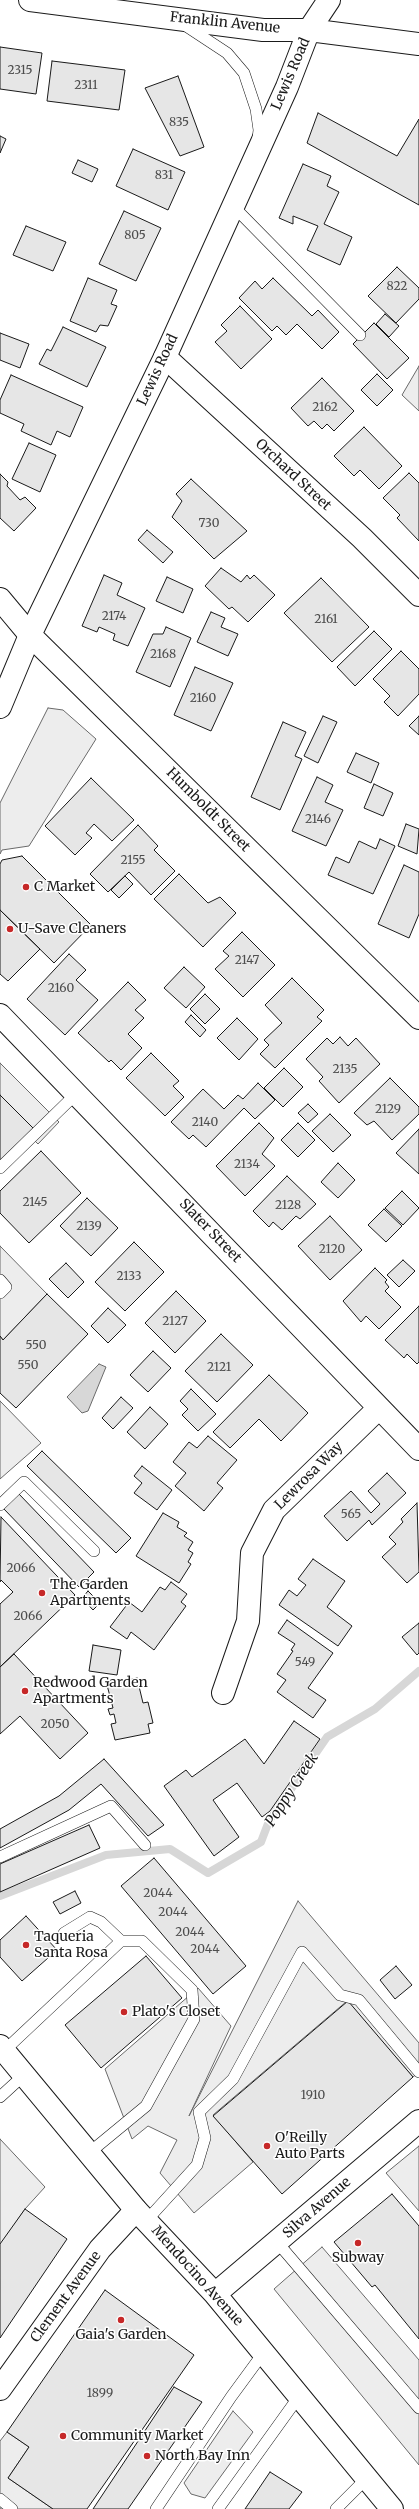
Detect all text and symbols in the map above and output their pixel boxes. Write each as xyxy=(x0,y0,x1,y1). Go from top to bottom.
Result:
street label: Franklin Avenue xyxy=(169,9,281,37)
street label: Lewis Road xyxy=(268,35,314,113)
house number: 2315 xyxy=(7,64,33,78)
house number: 2311 xyxy=(74,79,98,93)
house number: 835 xyxy=(169,116,189,130)
house number: 831 xyxy=(155,169,173,183)
house number: 805 xyxy=(124,229,146,243)
house number: 822 xyxy=(387,280,407,294)
street label: Lewis Road xyxy=(134,332,182,408)
house number: 2162 xyxy=(312,401,338,415)
street label: Orchard Street xyxy=(252,436,334,514)
house number: 730 xyxy=(198,517,220,531)
house number: 2174 xyxy=(102,610,126,624)
house number: 2161 xyxy=(314,613,338,627)
house number: 2168 xyxy=(150,648,176,662)
house number: 2160 xyxy=(190,692,216,706)
street label: Humboldt Street xyxy=(163,765,253,855)
house number: 2146 xyxy=(305,813,331,827)
house number: 2155 xyxy=(120,854,146,868)
place label: C Market xyxy=(34,879,95,895)
marker: C Market xyxy=(21,882,31,892)
place label: U-Save Cleaners xyxy=(18,921,126,937)
marker: U-Save Cleaners xyxy=(5,924,15,934)
house number: 2147 xyxy=(235,954,259,968)
house number: 2160 xyxy=(48,982,74,996)
house number: 2135 xyxy=(332,1063,358,1077)
house number: 2129 xyxy=(375,1103,401,1117)
house number: 2140 xyxy=(192,1116,218,1130)
house number: 2134 xyxy=(234,1158,260,1172)
house number: 2145 xyxy=(23,1196,47,1210)
street label: Slater Street xyxy=(175,1196,245,1266)
house number: 2128 xyxy=(275,1199,301,1213)
house number: 2139 xyxy=(76,1220,102,1234)
house number: 2120 xyxy=(319,1243,345,1257)
house number: 2133 xyxy=(117,1270,141,1284)
house number: 2127 xyxy=(162,1315,188,1329)
house number: 550 xyxy=(26,1339,46,1353)
house number: 550 xyxy=(18,1359,38,1373)
house number: 2121 xyxy=(207,1361,231,1375)
street label: Lewrosa Way xyxy=(272,1439,346,1513)
house number: 565 xyxy=(341,1508,361,1522)
house number: 2066 xyxy=(6,1562,36,1576)
place label: The Garden Apartments xyxy=(50,1577,130,1610)
marker: The Garden Apartments xyxy=(37,1588,47,1598)
house number: 2066 xyxy=(13,1610,43,1624)
house number: 549 xyxy=(295,1656,315,1670)
place label: Redwood Garden Apartments xyxy=(33,1675,148,1708)
marker: Redwood Garden Apartments xyxy=(20,1686,30,1696)
house number: 2050 xyxy=(41,1718,69,1732)
water label: Poppy Creek xyxy=(262,1750,322,1830)
house number: 2044 xyxy=(143,1887,173,1901)
house number: 2044 xyxy=(158,1906,188,1920)
house number: 2044 xyxy=(175,1926,205,1940)
place label: Taqueria Santa Rosa xyxy=(34,1929,108,1962)
marker: Taqueria Santa Rosa xyxy=(21,1940,31,1950)
house number: 2044 xyxy=(190,1943,220,1957)
place label: Plato's Closet xyxy=(132,2004,220,2020)
marker: Plato's Closet xyxy=(119,2007,129,2017)
house number: 1910 xyxy=(301,2089,325,2103)
place label: O'Reilly Auto Parts xyxy=(275,2130,345,2162)
marker: O'Reilly Auto Parts xyxy=(262,2141,272,2151)
street label: Silva Avenue xyxy=(280,2174,354,2242)
street label: Mendocino Avenue xyxy=(148,2223,246,2329)
marker: Subway xyxy=(353,2238,363,2248)
street label: Clement Avenue xyxy=(27,2248,105,2346)
place label: Subway xyxy=(332,2250,384,2266)
marker: Gaia's Garden xyxy=(116,2315,126,2325)
place label: Gaia's Garden xyxy=(75,2327,167,2343)
house number: 1899 xyxy=(87,2387,113,2401)
place label: Community Market xyxy=(71,2428,204,2444)
marker: Community Market xyxy=(58,2431,68,2441)
place label: North Bay Inn xyxy=(155,2448,250,2464)
marker: North Bay Inn xyxy=(142,2451,152,2461)

